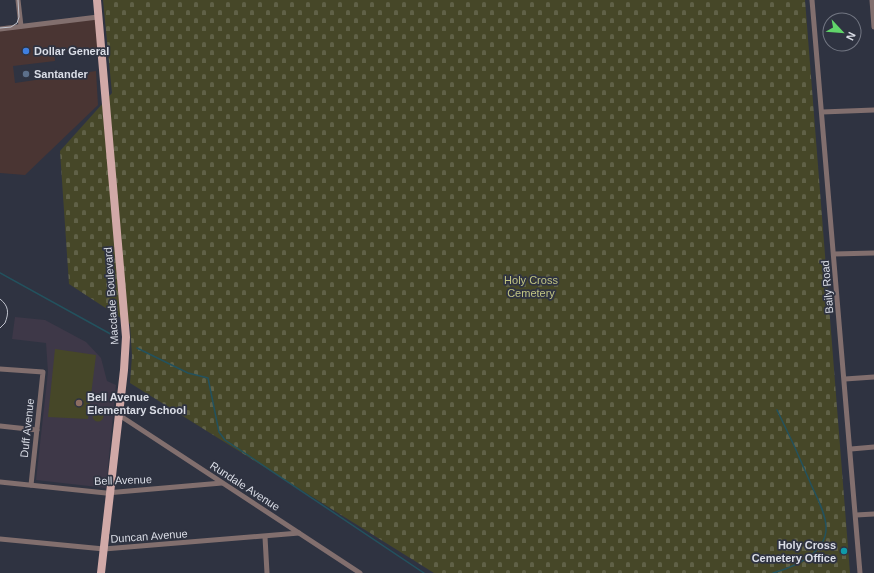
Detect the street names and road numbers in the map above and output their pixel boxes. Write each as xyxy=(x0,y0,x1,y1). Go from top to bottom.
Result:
street label: Macdade Boulevard xyxy=(102,247,120,345)
street label: Baily Road xyxy=(819,260,835,314)
street label: Duff Avenue xyxy=(18,398,36,458)
street label: Rundale Avenue xyxy=(208,459,282,513)
street label: Bell Avenue xyxy=(94,473,152,487)
street label: Duncan Avenue xyxy=(110,527,188,545)

